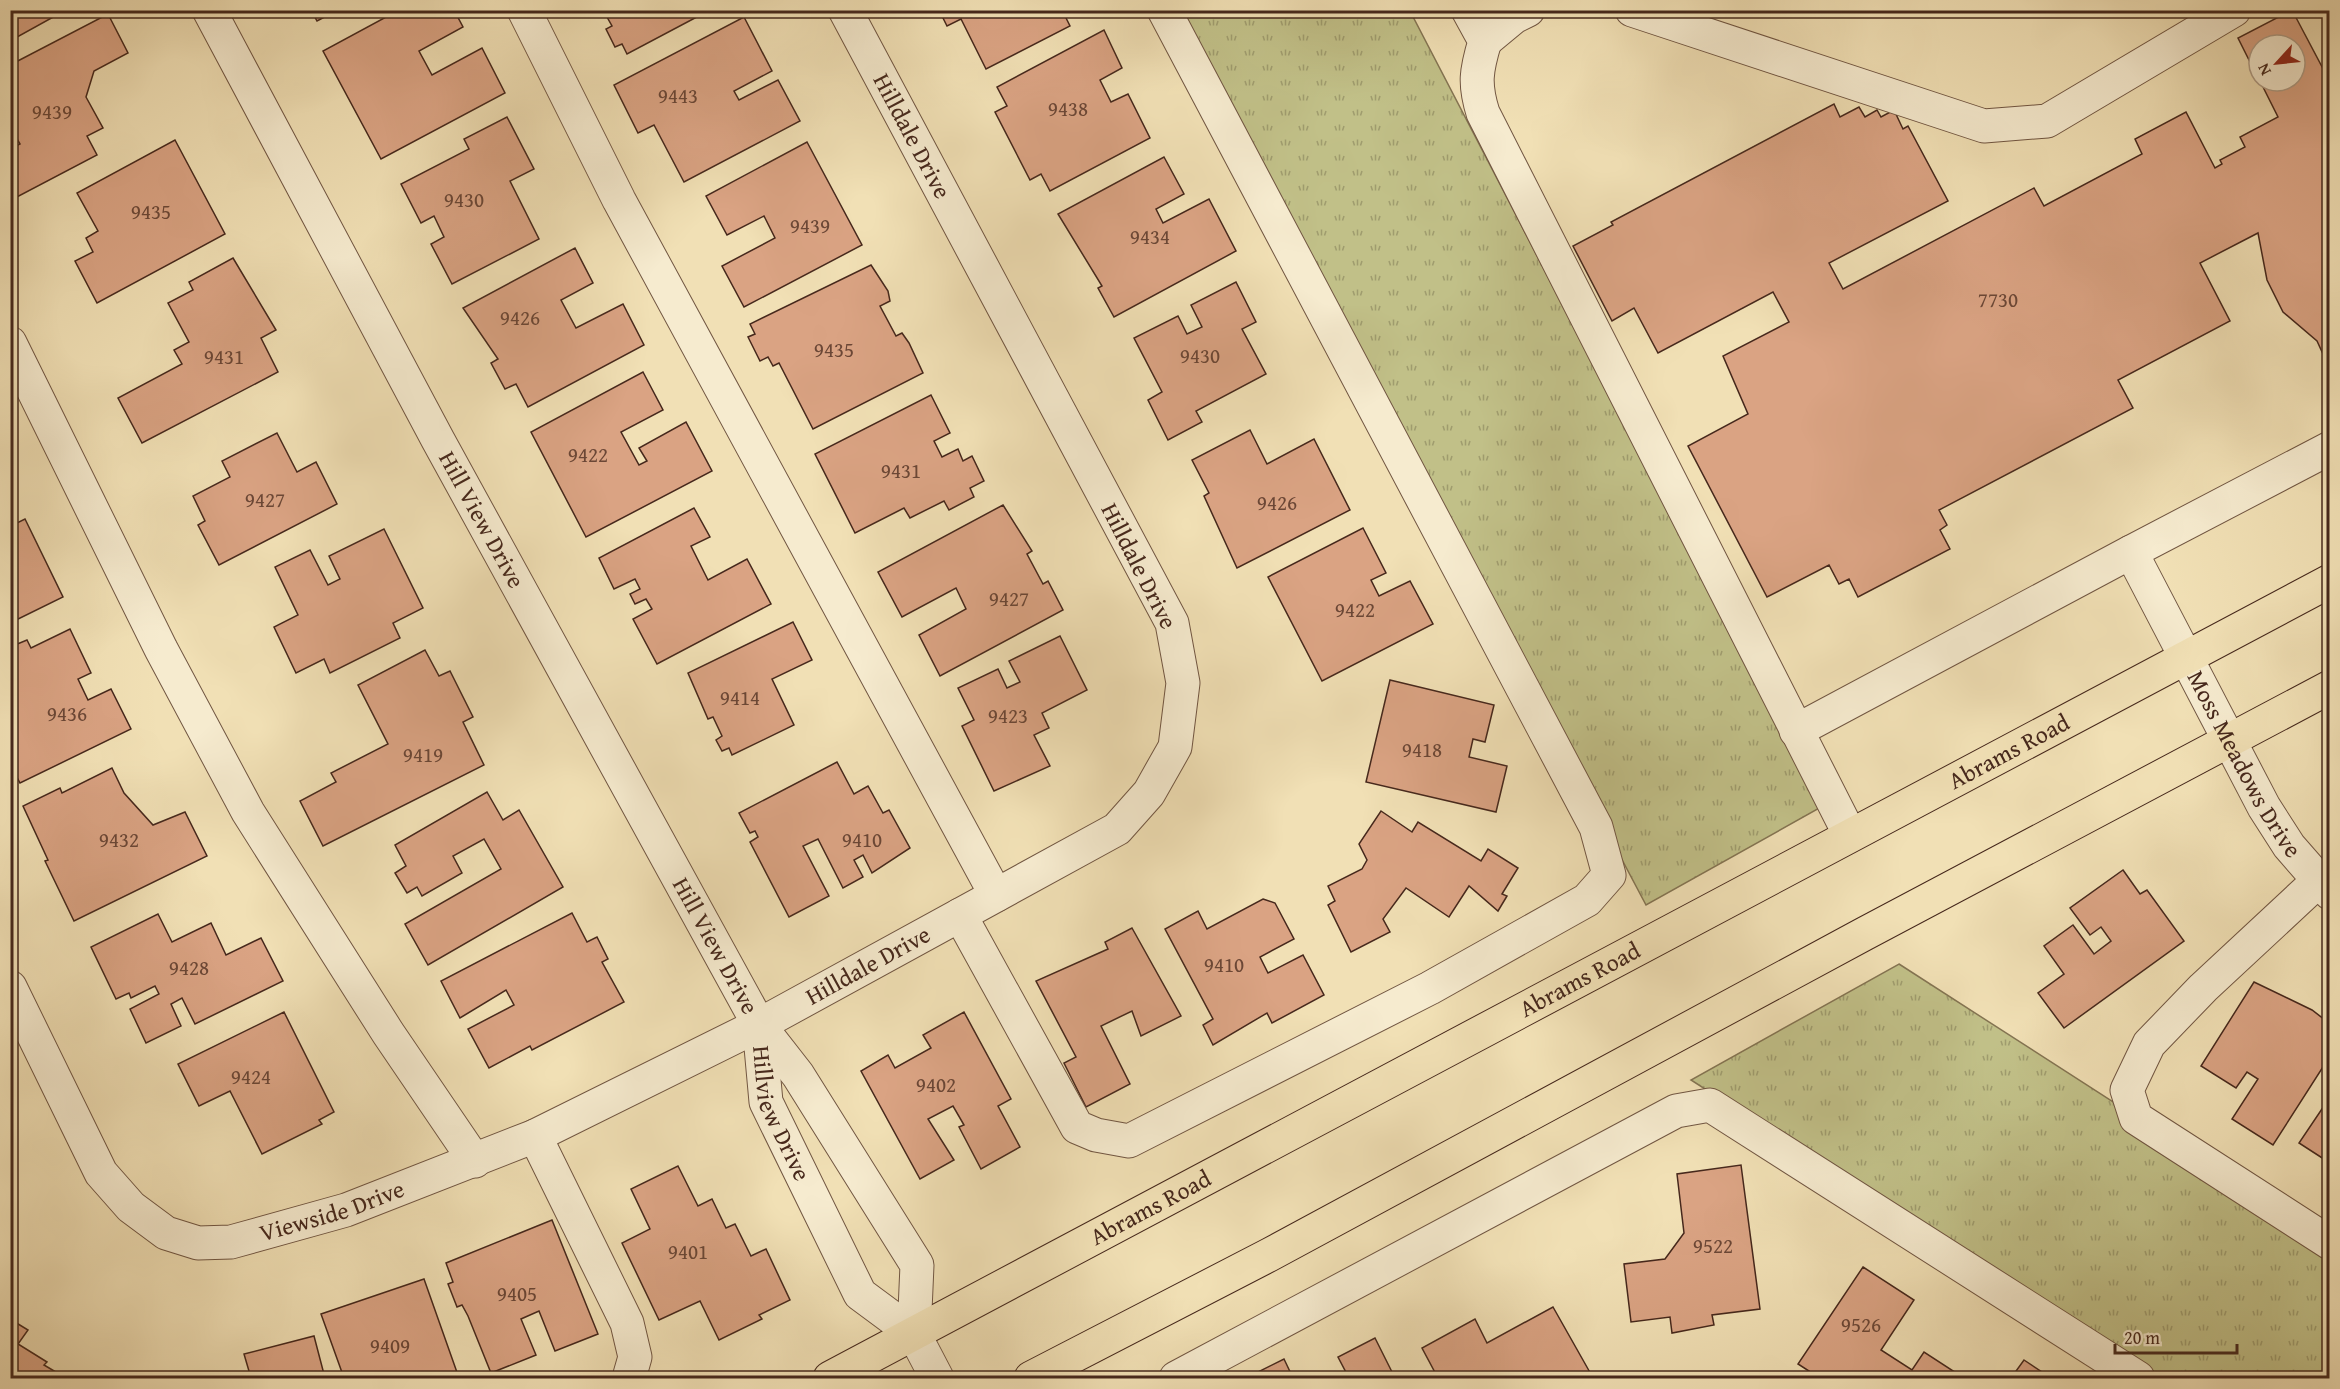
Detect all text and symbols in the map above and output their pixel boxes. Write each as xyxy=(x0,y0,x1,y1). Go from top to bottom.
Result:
north arrow xyxy=(2247,33,2307,93)
text: N xyxy=(2250,59,2277,80)
street label: Hilldale Drive xyxy=(865,67,960,205)
house number: 9443 xyxy=(658,80,698,111)
house number: 9438 xyxy=(1048,93,1088,124)
house number: 9439 xyxy=(32,96,72,127)
house number: 9430 xyxy=(444,184,484,215)
house number: 9435 xyxy=(131,196,171,227)
house number: 9439 xyxy=(790,210,830,241)
house number: 9434 xyxy=(1130,221,1170,252)
house number: 7730 xyxy=(1978,284,2018,315)
house number: 9426 xyxy=(500,302,540,333)
house number: 9435 xyxy=(814,334,854,365)
house number: 9430 xyxy=(1180,340,1220,371)
house number: 9431 xyxy=(204,341,244,372)
house number: 9422 xyxy=(568,439,608,470)
street label: Hill View Drive xyxy=(430,445,534,594)
house number: 9431 xyxy=(881,455,921,486)
house number: 9427 xyxy=(245,484,285,515)
house number: 9426 xyxy=(1257,487,1297,518)
street label: Hilldale Drive xyxy=(1093,497,1186,635)
house number: 9427 xyxy=(989,583,1029,614)
house number: 9422 xyxy=(1335,594,1375,625)
street label: Moss Meadows Drive xyxy=(2179,664,2310,865)
house number: 9414 xyxy=(720,682,760,713)
house number: 9436 xyxy=(47,698,87,729)
house number: 9423 xyxy=(988,700,1028,731)
street label: Abrams Road xyxy=(1942,704,2076,798)
house number: 9418 xyxy=(1402,734,1442,765)
house number: 9419 xyxy=(403,739,443,770)
house number: 9432 xyxy=(99,824,139,855)
house number: 9410 xyxy=(842,824,882,855)
street label: Hill View Drive xyxy=(664,871,768,1020)
street label: Hilldale Drive xyxy=(799,917,936,1013)
street label: Abrams Road xyxy=(1513,933,1646,1026)
house number: 9410 xyxy=(1204,949,1244,980)
house number: 9428 xyxy=(169,952,209,983)
street label: Hillview Drive xyxy=(744,1044,820,1187)
house number: 9424 xyxy=(231,1061,271,1092)
house number: 9402 xyxy=(916,1069,956,1100)
street label: Abrams Road xyxy=(1084,1161,1217,1254)
street label: Viewside Drive xyxy=(255,1171,409,1250)
house number: 9522 xyxy=(1693,1230,1733,1261)
house number: 9401 xyxy=(668,1236,708,1267)
house number: 9405 xyxy=(497,1278,537,1309)
house number: 9526 xyxy=(1841,1309,1881,1340)
scale bar xyxy=(2115,1317,2236,1355)
text: 20 m xyxy=(2124,1324,2160,1351)
house number: 9409 xyxy=(370,1330,410,1361)

